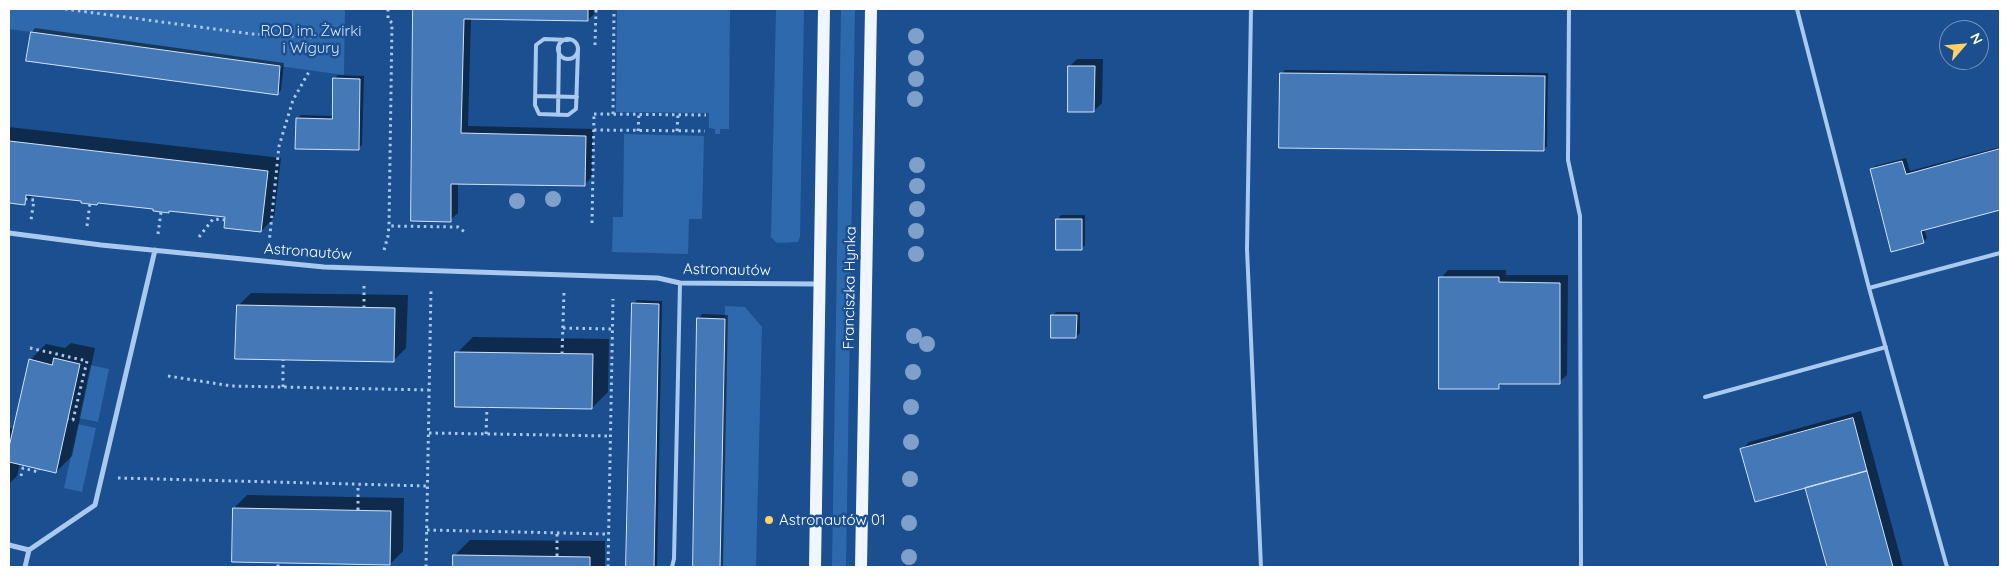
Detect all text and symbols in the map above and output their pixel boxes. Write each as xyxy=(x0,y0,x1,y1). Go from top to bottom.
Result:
north arrow xyxy=(1939,20,1989,70)
park label: ROD im. Żwirki i Wigury xyxy=(260,22,362,57)
text: N xyxy=(1966,30,1987,47)
street label: Franciszka Hynka xyxy=(840,226,860,350)
street label: Astronautów xyxy=(264,240,352,264)
street label: Astronautów xyxy=(683,260,771,280)
place label: Astronautów 01 xyxy=(779,511,885,529)
marker: Astronautów 01 xyxy=(763,514,775,526)

